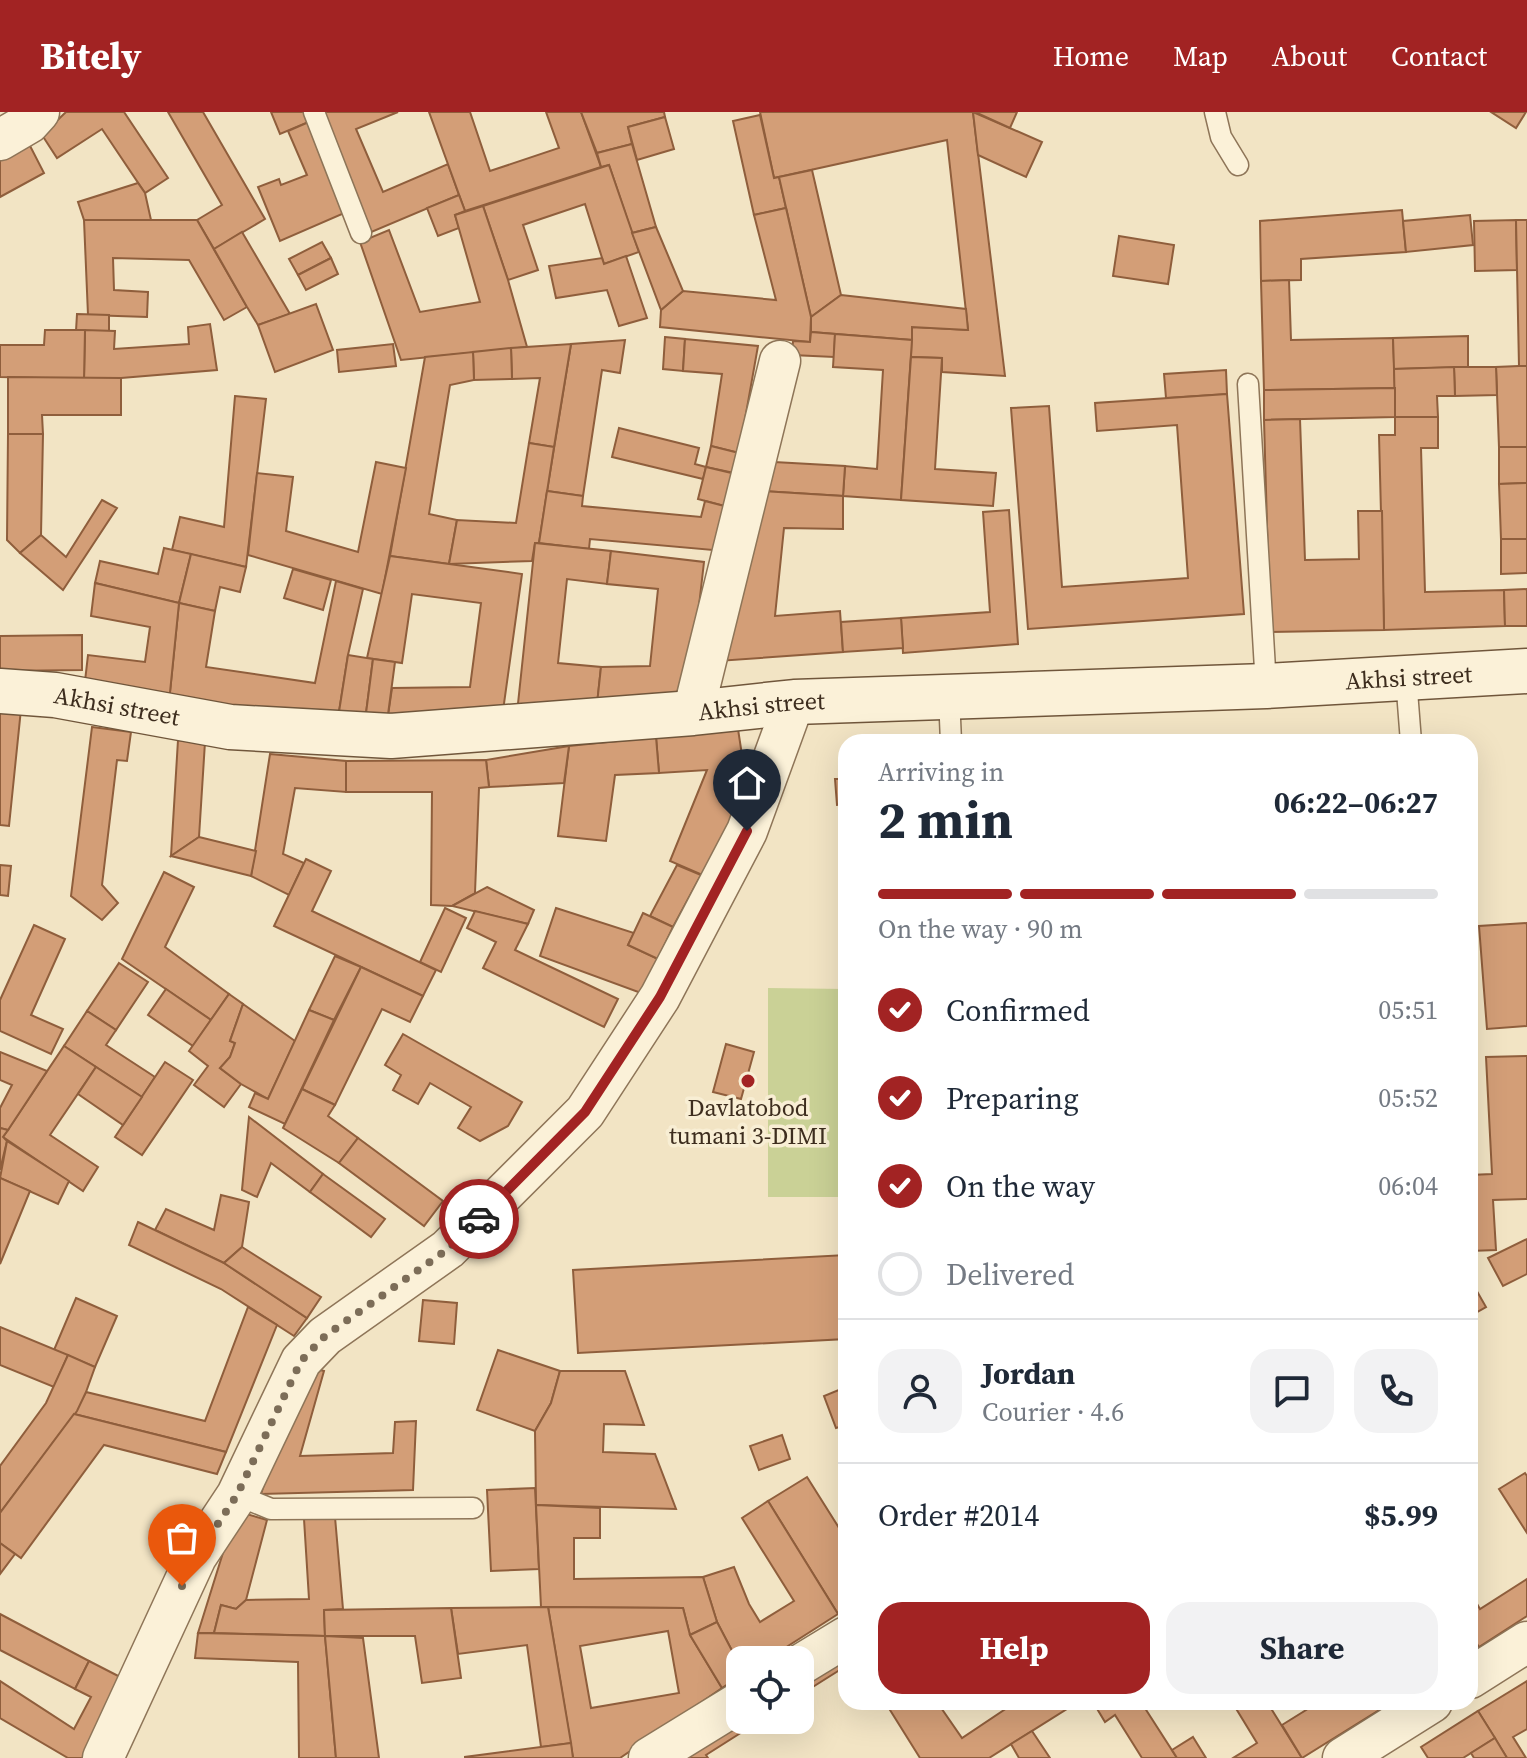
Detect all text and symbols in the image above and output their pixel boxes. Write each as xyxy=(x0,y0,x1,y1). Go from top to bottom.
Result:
text: Bitely xyxy=(40,30,142,82)
text: Home xyxy=(1053,37,1129,75)
text: Map xyxy=(1173,37,1228,75)
text: About xyxy=(1272,37,1347,75)
text: Contact xyxy=(1391,37,1487,75)
street label: Akhsi street xyxy=(1344,657,1473,697)
street label: Akhsi street xyxy=(51,678,183,734)
street label: Akhsi street xyxy=(696,684,826,728)
pin xyxy=(713,749,781,831)
text: Arriving in xyxy=(878,754,1004,790)
icon: home xyxy=(725,761,769,805)
text: 06:22–06:27 xyxy=(1274,782,1438,823)
text: 2 min xyxy=(878,784,1013,855)
text: On the way · 90 m xyxy=(878,911,1083,947)
icon: check xyxy=(878,988,922,1032)
text: Confirmed xyxy=(946,990,1090,1031)
text: 05:51 xyxy=(1378,992,1438,1028)
marker: Davlatobod tumani 3-DIMI xyxy=(739,1072,757,1090)
icon: check xyxy=(878,1076,922,1120)
text: Preparing xyxy=(946,1078,1079,1119)
text: 05:52 xyxy=(1378,1080,1438,1116)
place label: Davlatobod tumani 3-DIMI xyxy=(669,1091,827,1152)
icon: check xyxy=(878,1164,922,1208)
text: On the way xyxy=(946,1166,1095,1207)
text: 06:04 xyxy=(1378,1168,1438,1204)
courier xyxy=(439,1179,519,1259)
icon: car xyxy=(457,1197,501,1241)
text: Delivered xyxy=(946,1254,1074,1295)
button: person xyxy=(878,1349,962,1433)
button: chat xyxy=(1250,1349,1334,1433)
button: phone xyxy=(1354,1349,1438,1433)
text: Jordan xyxy=(982,1353,1075,1394)
text: Courier · 4.6 xyxy=(982,1394,1124,1430)
text: Order #2014 xyxy=(878,1495,1039,1536)
text: $5.99 xyxy=(1364,1495,1438,1536)
pin xyxy=(148,1504,216,1586)
icon: bag xyxy=(160,1516,204,1560)
button: Help xyxy=(878,1602,1150,1694)
button: Share xyxy=(1166,1602,1438,1694)
map controls xyxy=(726,1646,814,1734)
button: locate xyxy=(726,1646,814,1734)

